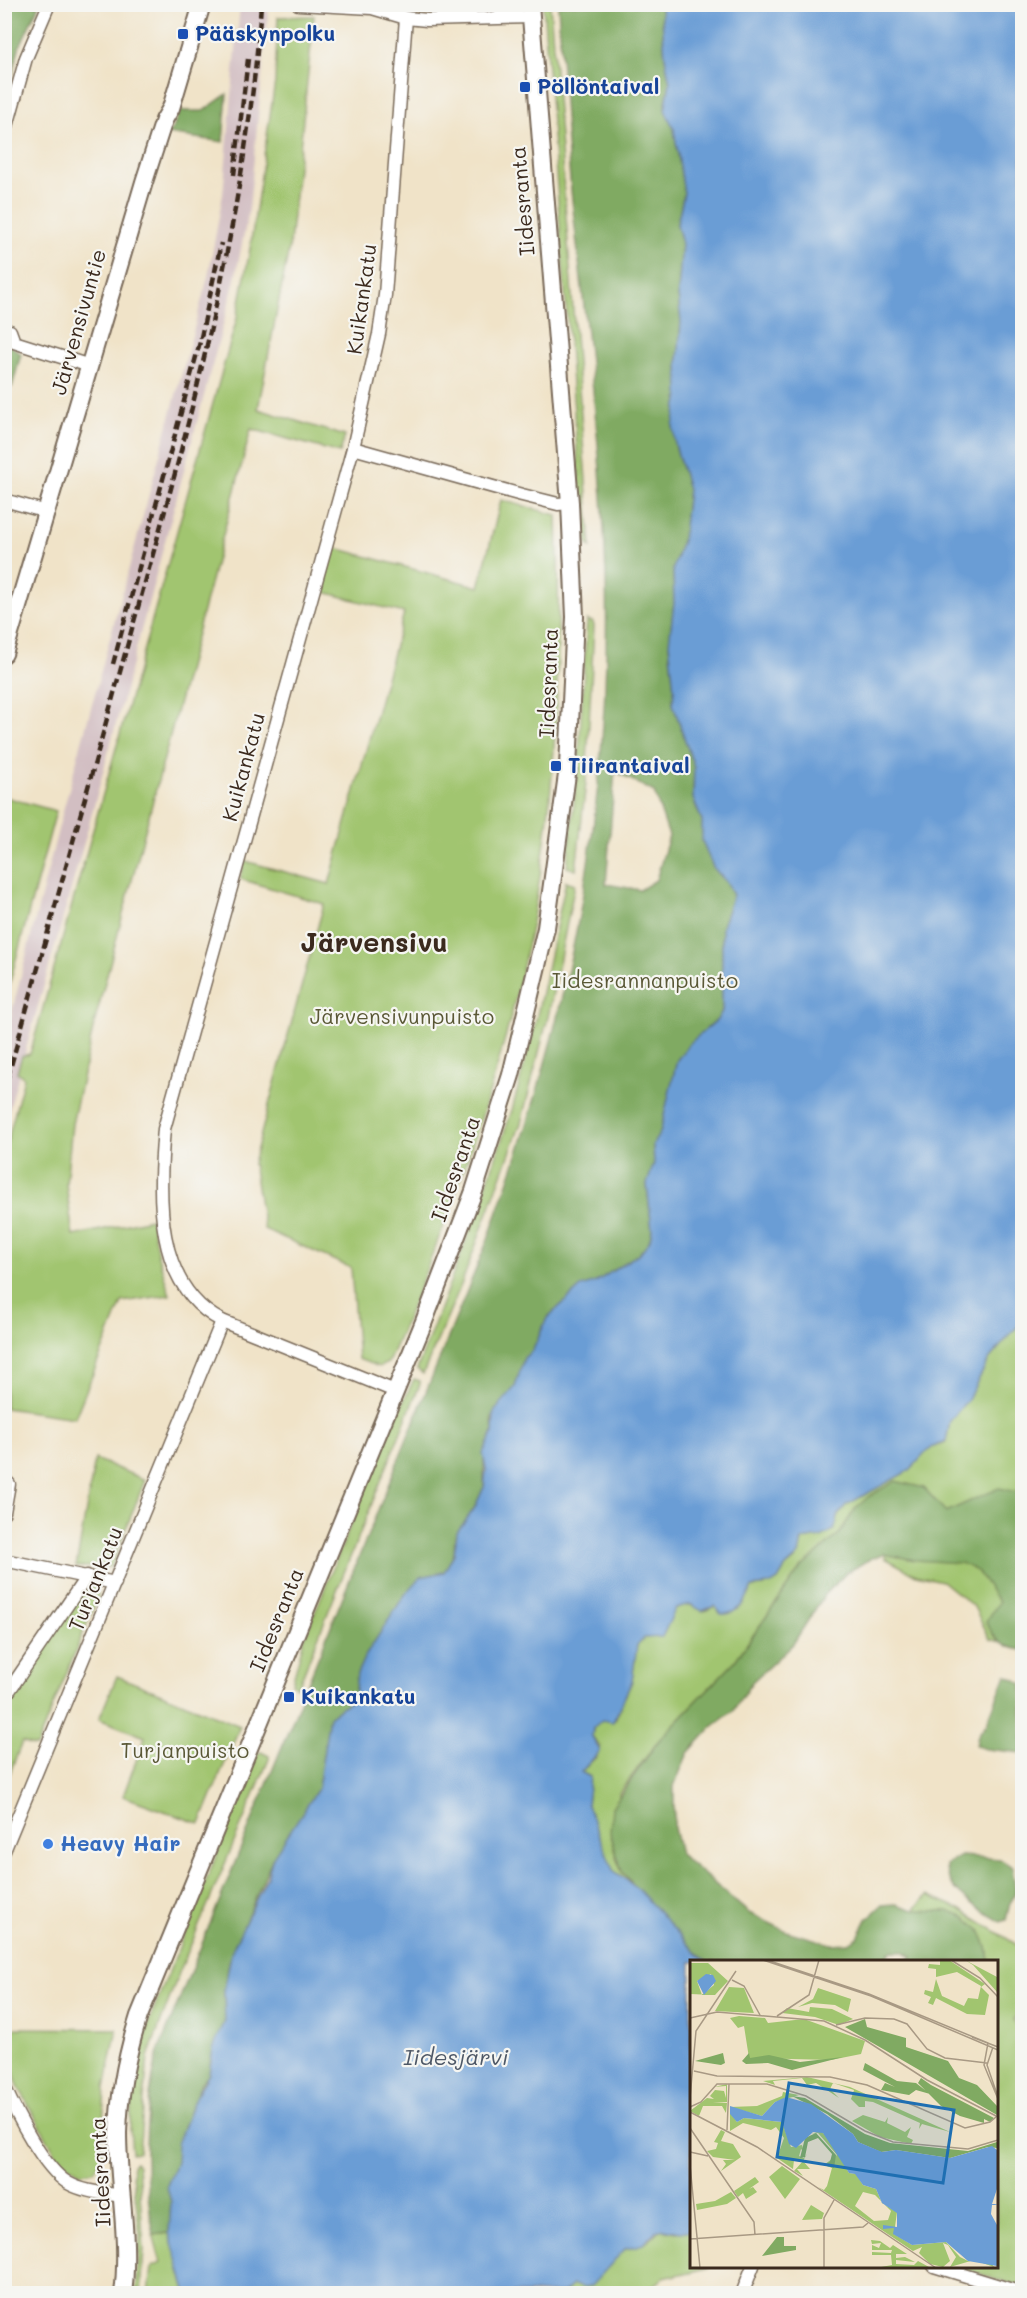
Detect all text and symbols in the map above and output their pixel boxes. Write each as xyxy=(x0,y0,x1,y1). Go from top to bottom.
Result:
place label: Pääskynpolku xyxy=(195,19,335,47)
marker: Pääskynpolku xyxy=(176,27,190,41)
place label: Pöllöntaival xyxy=(537,72,660,99)
marker: Pöllöntaival xyxy=(518,80,532,94)
street label: Iidesranta xyxy=(503,145,540,257)
street label: Kuikankatu xyxy=(339,242,382,356)
street label: Järvensivuntie xyxy=(44,246,111,398)
street label: Iidesranta xyxy=(532,628,563,738)
street label: Kuikankatu xyxy=(215,709,270,824)
place label: Tiirantaival xyxy=(568,751,690,778)
marker: Tiirantaival xyxy=(549,759,563,773)
district label: Järvensivu xyxy=(300,924,448,959)
park label: Iidesrannanpuisto xyxy=(552,966,738,993)
park label: Järvensivunpuisto xyxy=(310,1002,494,1029)
street label: Iidesranta xyxy=(424,1112,485,1225)
street label: Turjankatu xyxy=(61,1522,128,1635)
street label: Iidesranta xyxy=(243,1564,309,1675)
place label: Kuikankatu xyxy=(301,1682,416,1709)
marker: Kuikankatu xyxy=(282,1690,296,1704)
park label: Turjanpuisto xyxy=(121,1736,249,1763)
place label: Heavy Hair xyxy=(60,1829,181,1857)
marker: Heavy Hair xyxy=(41,1837,55,1851)
inset map xyxy=(690,1960,997,2268)
water label: Iidesjärvi xyxy=(403,2042,509,2071)
street label: Iidesranta xyxy=(83,2117,116,2228)

